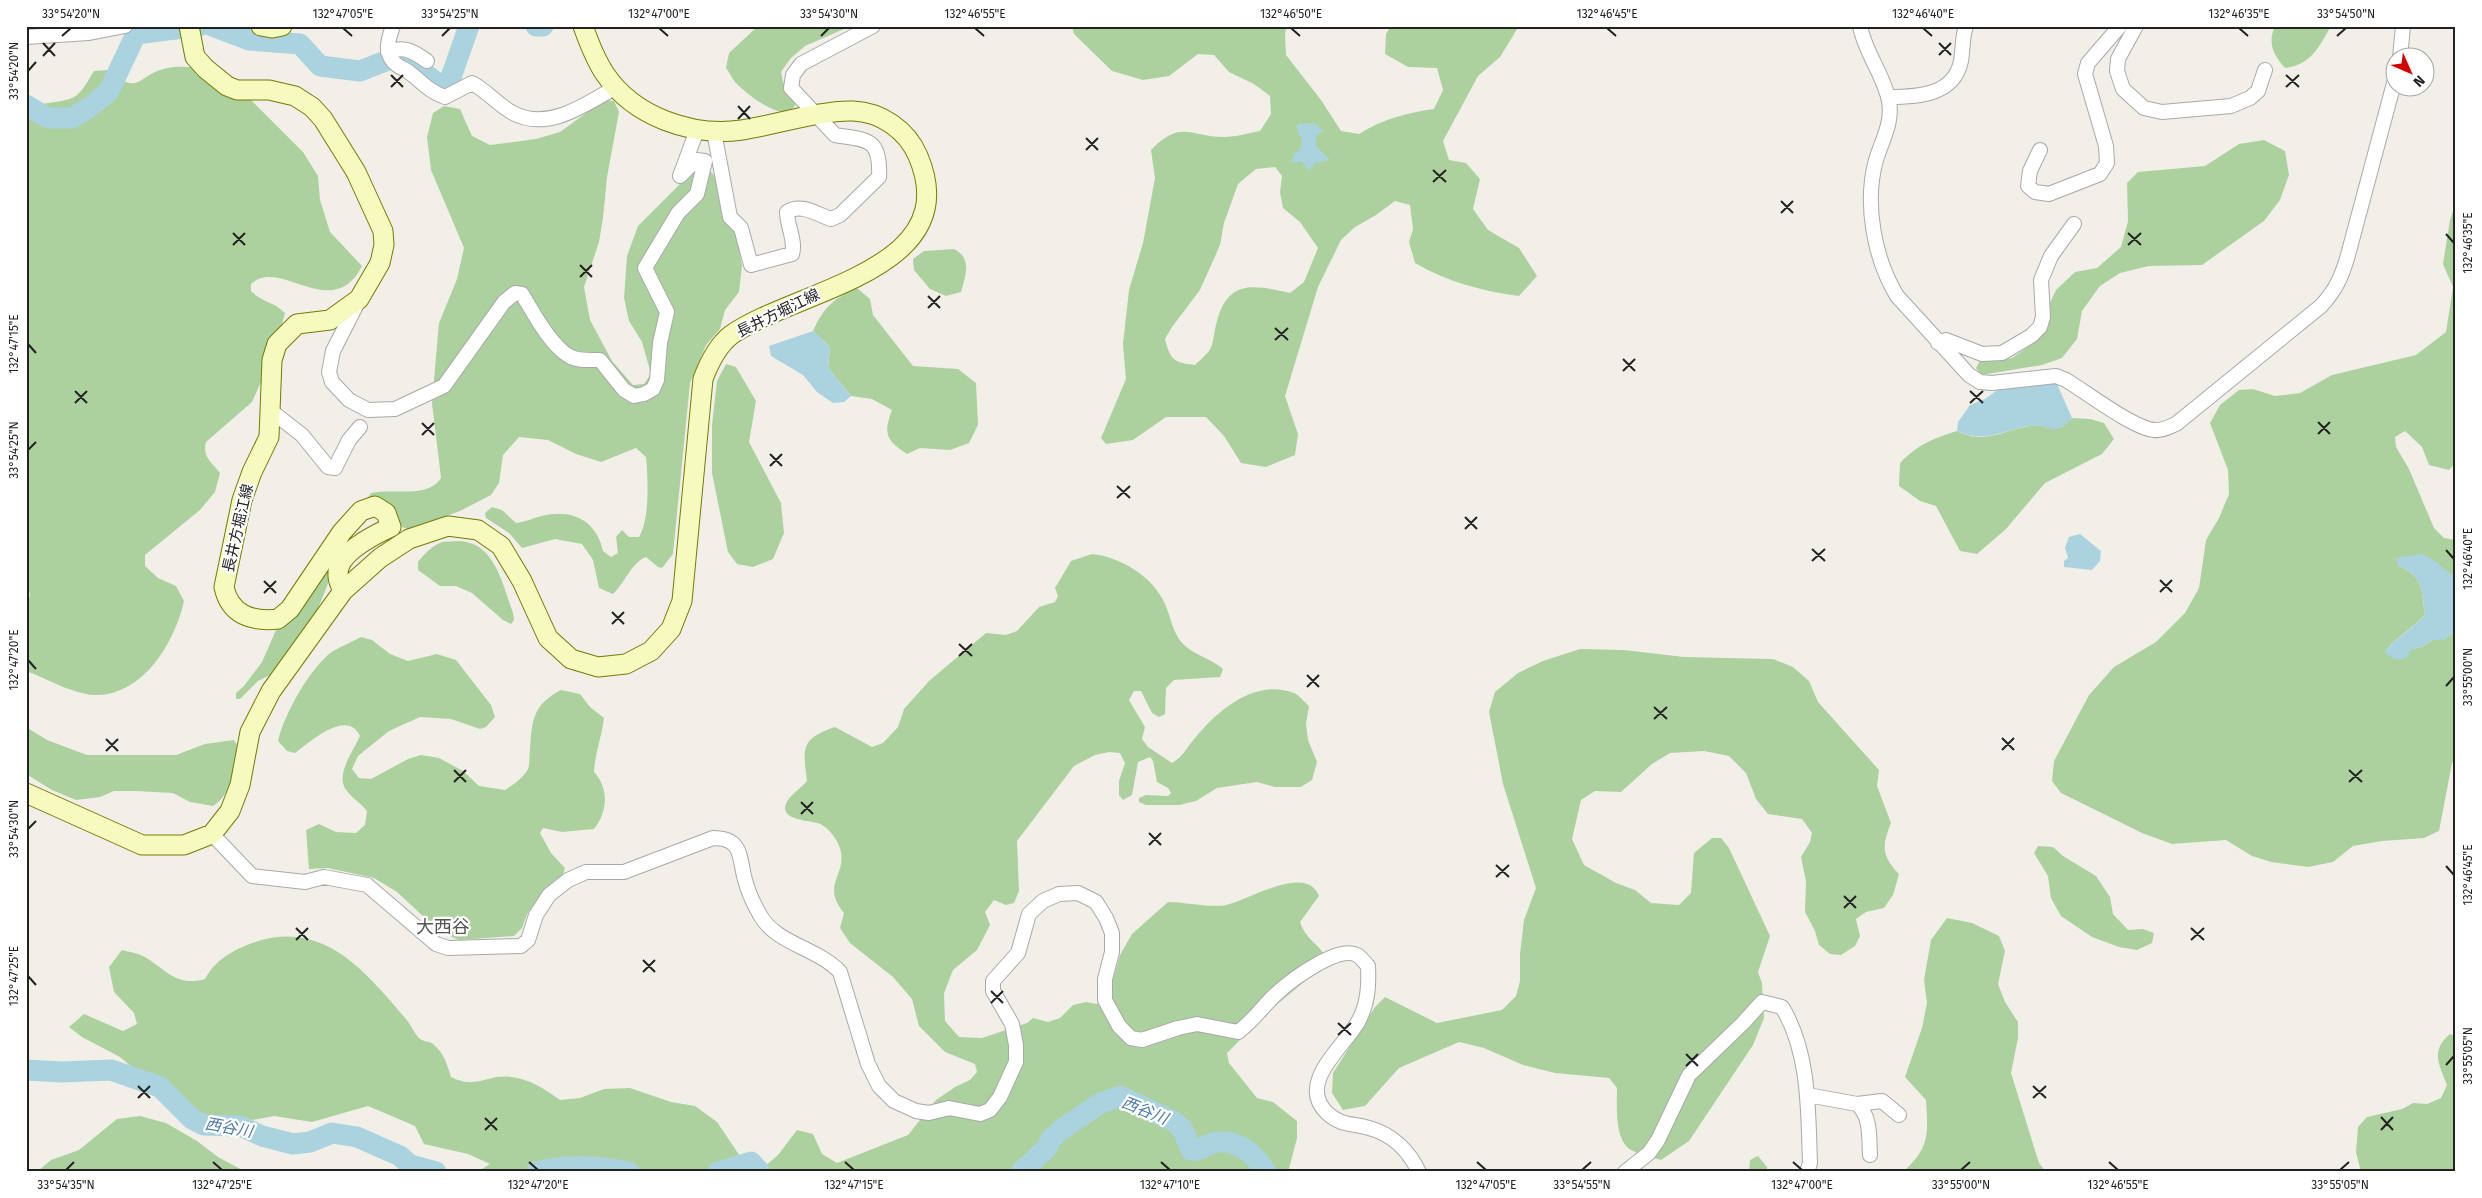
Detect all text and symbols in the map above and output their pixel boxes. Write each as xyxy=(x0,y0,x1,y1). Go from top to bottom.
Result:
text: 33°54'20"N xyxy=(42,7,100,21)
text: 132°47'05"E xyxy=(313,7,373,21)
text: 33°54'25"N xyxy=(421,7,479,21)
text: 132°47'00"E xyxy=(628,7,690,21)
text: 33°54'30"N xyxy=(800,7,858,21)
text: 132°46'55"E xyxy=(944,7,1006,21)
text: 132°46'50"E xyxy=(1260,7,1322,21)
text: 132°46'45"E xyxy=(1576,7,1638,21)
text: 132°46'40"E xyxy=(1892,7,1954,21)
text: 132°46'35"E xyxy=(2208,7,2270,21)
text: 33°54'50"N xyxy=(2317,7,2375,21)
text: 33°54'20"N xyxy=(7,42,21,100)
north arrow xyxy=(2384,48,2434,98)
text: N xyxy=(2410,72,2428,90)
text: 132°46'35"E xyxy=(2461,212,2475,274)
street label: 長井方堀江線 xyxy=(734,285,822,341)
text: 132°47'15"E xyxy=(7,314,21,374)
text: 33°54'25"N xyxy=(7,421,21,479)
street label: 長井方堀江線 xyxy=(219,482,257,574)
text: 132°46'40"E xyxy=(2461,528,2475,590)
text: 132°47'20"E xyxy=(7,629,21,691)
text: 33°55'00"N xyxy=(2461,648,2475,706)
text: 33°54'30"N xyxy=(7,800,21,858)
text: 132°46'45"E xyxy=(2461,844,2475,906)
district label: 大西谷 xyxy=(416,916,470,938)
text: 132°47'25"E xyxy=(7,946,21,1006)
text: 33°55'05"N xyxy=(2461,1027,2475,1085)
water label: 西谷川 xyxy=(1119,1093,1172,1129)
water label: 西谷川 xyxy=(204,1114,256,1141)
text: 33°54'35"N xyxy=(37,1178,95,1192)
text: 132°47'25"E xyxy=(192,1178,252,1192)
text: 132°47'20"E xyxy=(507,1178,569,1192)
text: 132°47'15"E xyxy=(824,1178,884,1192)
text: 132°47'10"E xyxy=(1140,1178,1200,1192)
text: 132°47'05"E xyxy=(1456,1178,1516,1192)
text: 33°54'55"N xyxy=(1553,1178,1611,1192)
text: 132°47'00"E xyxy=(1771,1178,1833,1192)
text: 33°55'00"N xyxy=(1932,1178,1990,1192)
text: 132°46'55"E xyxy=(2087,1178,2149,1192)
text: 33°55'05"N xyxy=(2311,1178,2369,1192)

